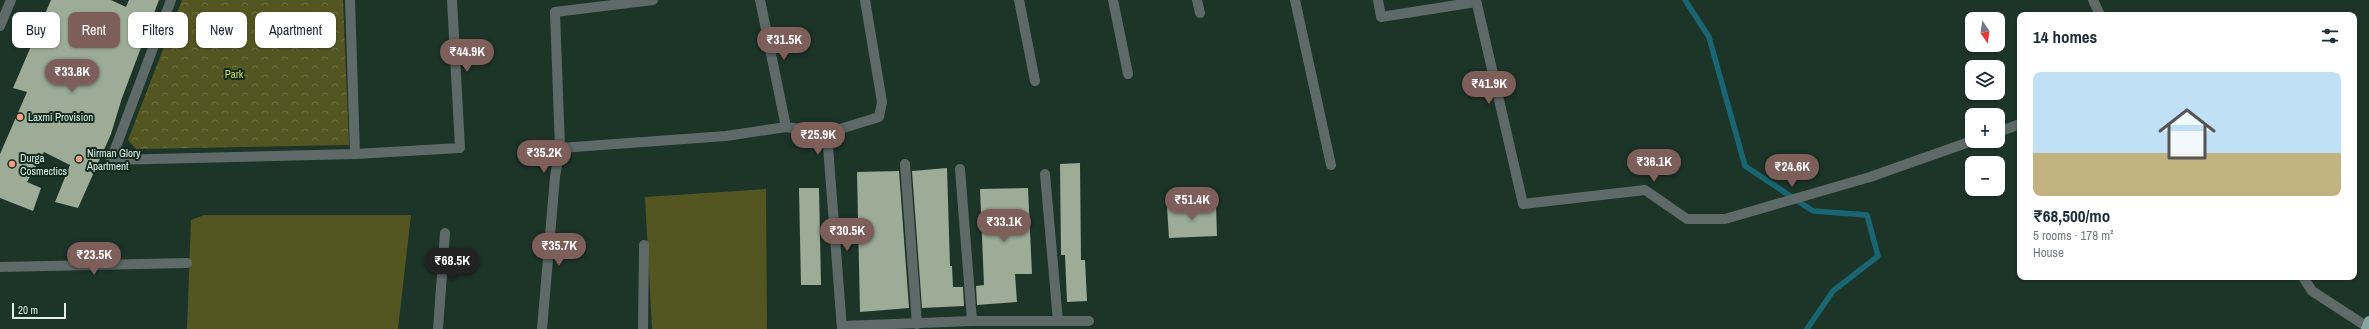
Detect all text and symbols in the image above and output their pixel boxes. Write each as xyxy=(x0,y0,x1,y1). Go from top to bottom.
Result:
chip: Buy xyxy=(12,12,60,48)
chip: Rent xyxy=(68,12,120,48)
chip: Filters xyxy=(128,12,188,48)
chip: New xyxy=(196,12,247,48)
chip: Apartment xyxy=(255,12,336,48)
north arrow xyxy=(1965,12,2005,52)
map controls xyxy=(1965,12,2005,196)
text: 14 homes xyxy=(2033,25,2097,48)
icon: filters xyxy=(2319,25,2341,47)
pin: ₹31.5K xyxy=(751,27,817,61)
text: ₹31.5K xyxy=(766,31,802,48)
pin: ₹44.9K xyxy=(434,39,500,73)
text: ₹44.9K xyxy=(449,43,485,60)
pin: ₹33.8K xyxy=(39,59,105,93)
button: layers xyxy=(1965,60,2005,100)
text: ₹33.8K xyxy=(54,63,90,80)
park label: Park xyxy=(225,67,244,81)
pin: ₹41.9K xyxy=(1456,71,1522,105)
text: ₹41.9K xyxy=(1471,75,1507,92)
icon: home xyxy=(2151,98,2223,170)
button: + xyxy=(1965,108,2005,148)
place label: Laxmi Provision xyxy=(28,110,93,124)
marker: Laxmi Provision xyxy=(15,112,25,122)
pin: ₹25.9K xyxy=(785,122,851,156)
text: ₹25.9K xyxy=(800,126,836,143)
pin: ₹35.2K xyxy=(511,140,577,174)
text: ₹35.2K xyxy=(526,144,562,161)
place label: Nirman Glory Apartment xyxy=(86,146,141,173)
pin: ₹36.1K xyxy=(1621,149,1687,183)
place label: Durga Cosmectics xyxy=(20,151,68,178)
text: ₹36.1K xyxy=(1636,153,1672,170)
marker: Nirman Glory Apartment xyxy=(74,154,84,164)
pin: ₹24.6K xyxy=(1759,154,1825,188)
button: − xyxy=(1965,156,2005,196)
text: ₹24.6K xyxy=(1774,158,1810,175)
marker: Durga Cosmectics xyxy=(7,159,17,169)
pin: ₹51.4K xyxy=(1159,187,1225,221)
text: ₹51.4K xyxy=(1174,191,1210,208)
text: ₹68,500/mo xyxy=(2033,204,2110,227)
pin: ₹33.1K xyxy=(971,209,1037,243)
text: ₹33.1K xyxy=(986,213,1022,230)
pin: ₹30.5K xyxy=(814,218,880,252)
text: ₹30.5K xyxy=(829,222,865,239)
text: 5 rooms · 178 m² xyxy=(2033,227,2114,244)
pin: ₹35.7K xyxy=(526,233,592,267)
text: ₹35.7K xyxy=(541,237,577,254)
pin: ₹23.5K xyxy=(61,242,127,276)
text: House xyxy=(2033,244,2064,261)
text: ₹23.5K xyxy=(76,246,112,263)
pin: ₹68.5K xyxy=(419,248,485,282)
text: ₹68.5K xyxy=(434,252,470,269)
scale bar xyxy=(12,301,66,320)
text: 20 m xyxy=(18,303,38,317)

